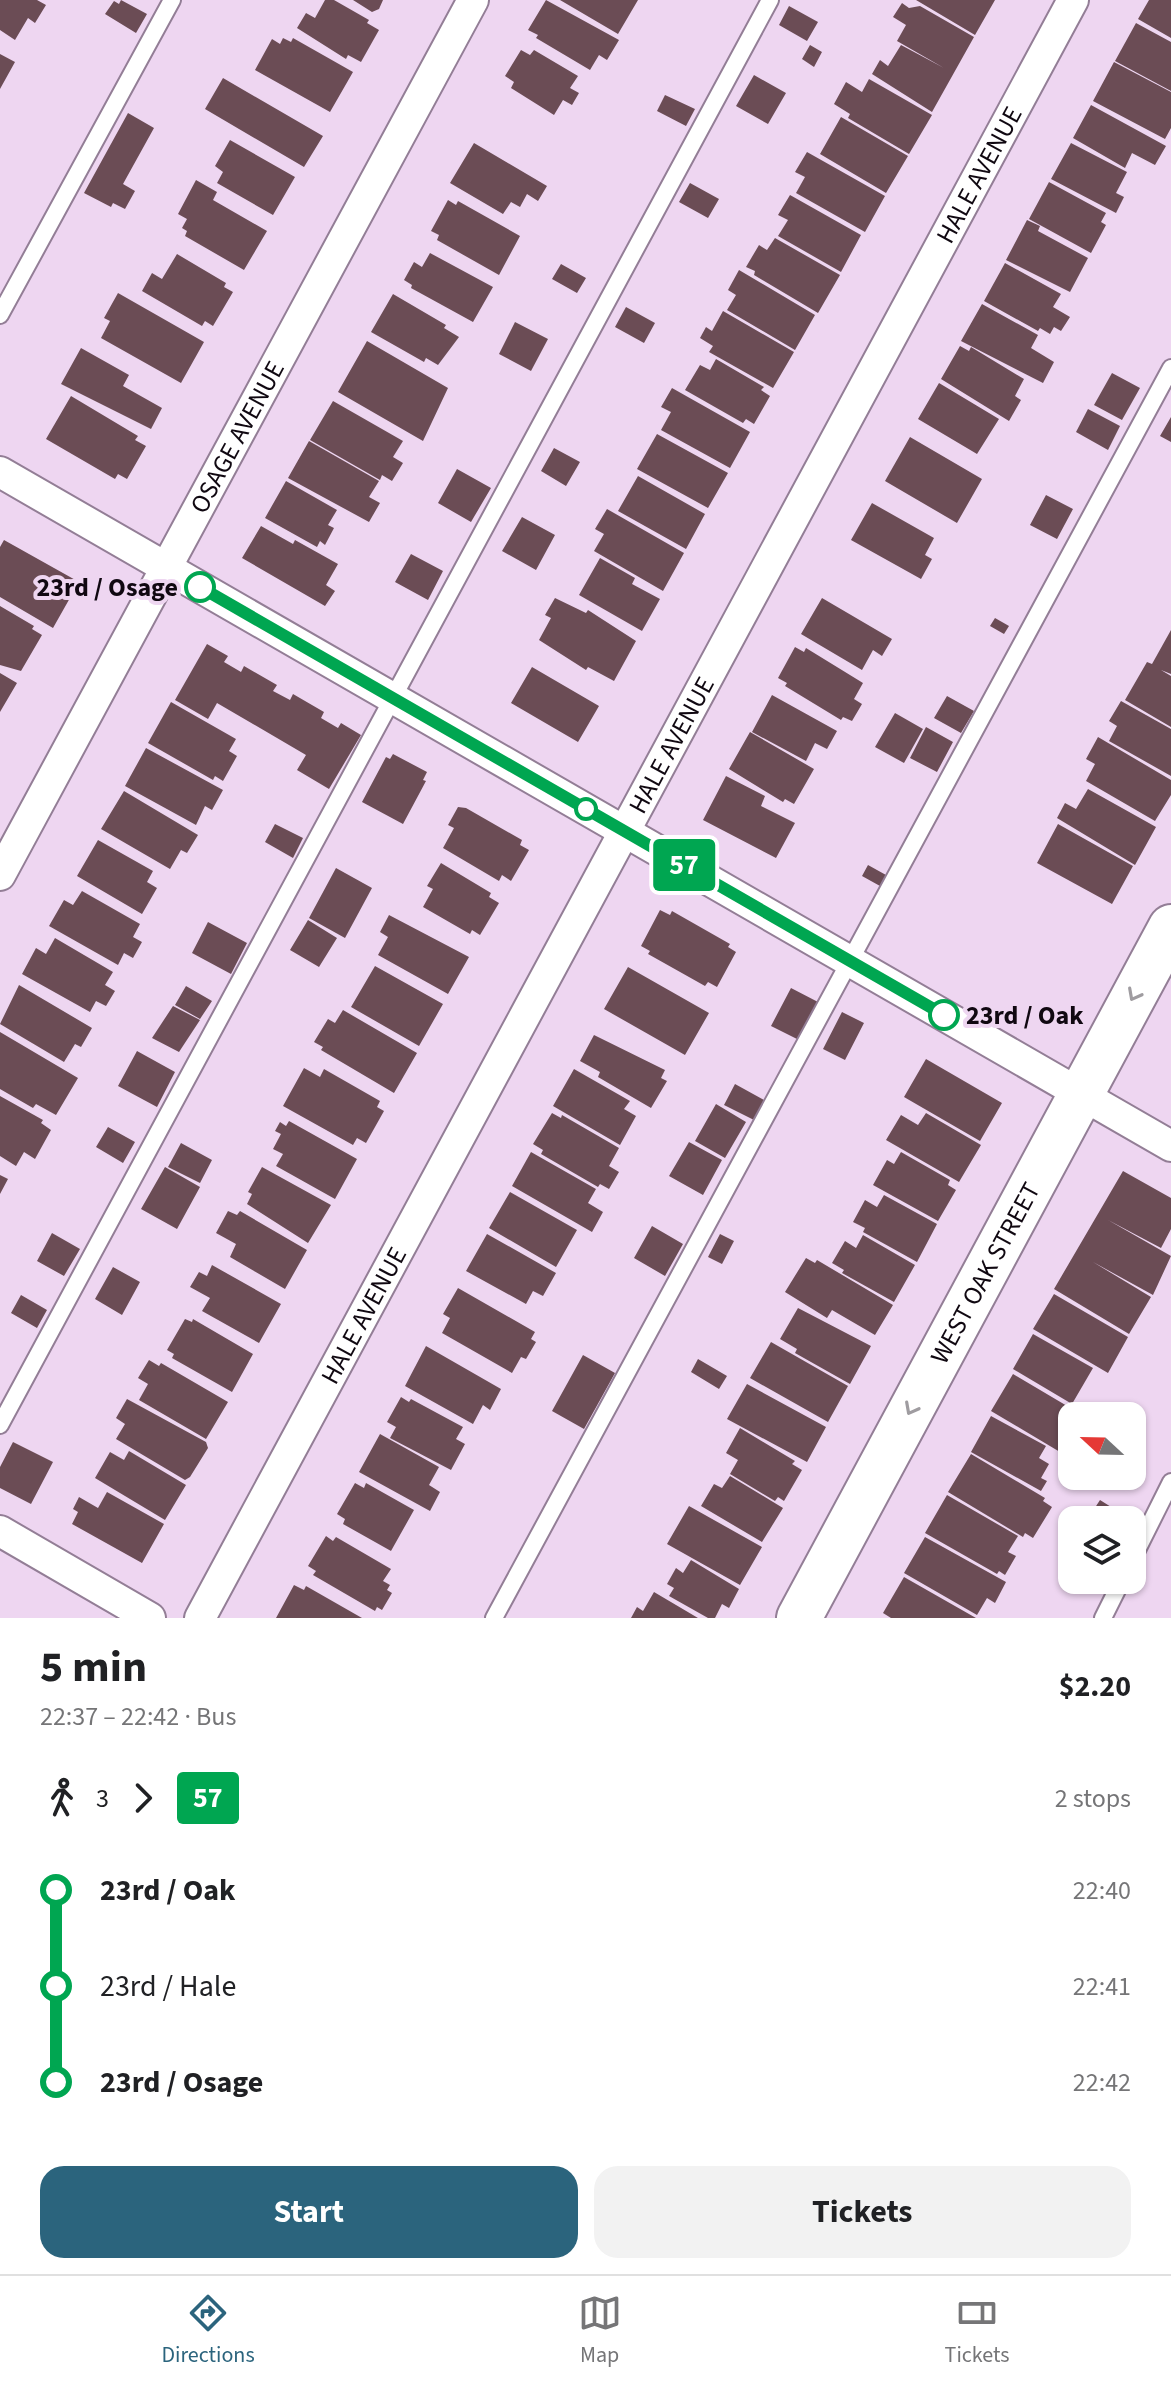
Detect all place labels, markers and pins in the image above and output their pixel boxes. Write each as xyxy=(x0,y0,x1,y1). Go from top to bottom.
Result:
place label: 23rd / Osage xyxy=(36,569,178,606)
marker: 23rd / Osage xyxy=(185,572,215,602)
unlabelled marker xyxy=(575,798,597,820)
place label: 23rd / Oak xyxy=(966,997,1084,1034)
marker: 23rd / Oak xyxy=(929,1000,959,1030)

